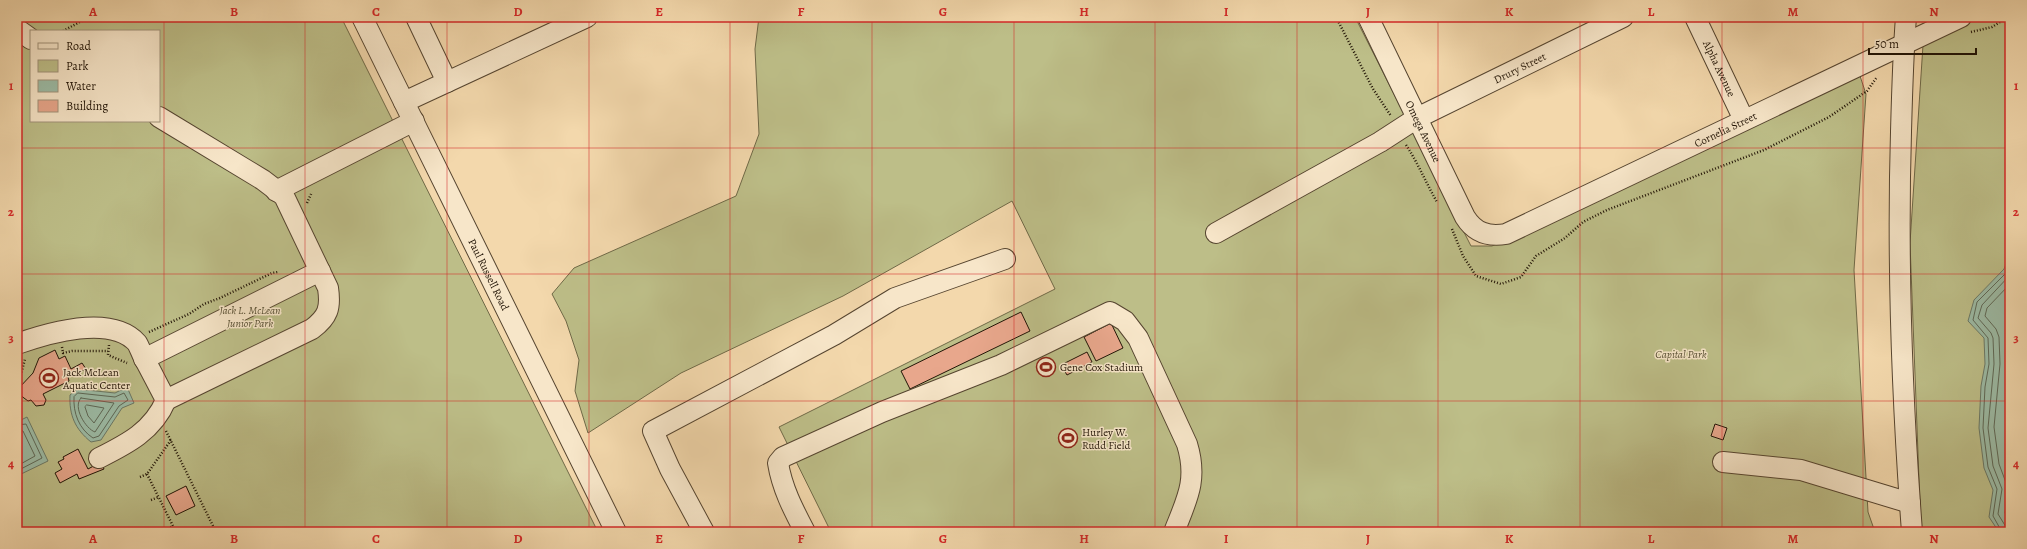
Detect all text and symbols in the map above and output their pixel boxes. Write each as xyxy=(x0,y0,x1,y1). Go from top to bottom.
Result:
text: A xyxy=(88,3,98,20)
text: B xyxy=(230,3,238,20)
text: C xyxy=(372,3,380,20)
text: D xyxy=(513,3,523,20)
text: E xyxy=(655,3,663,20)
text: F xyxy=(798,3,805,20)
text: G xyxy=(939,3,947,20)
text: H xyxy=(1079,3,1089,20)
text: I xyxy=(1224,3,1229,20)
text: J xyxy=(1366,3,1370,20)
text: K xyxy=(1505,3,1514,20)
text: L xyxy=(1648,3,1655,20)
text: M xyxy=(1788,3,1799,20)
text: N xyxy=(1929,3,1939,20)
legend xyxy=(30,30,160,122)
scale bar xyxy=(1869,30,1976,56)
text: 50 m xyxy=(1875,36,1899,52)
street label: Alpha Avenue xyxy=(1699,37,1739,99)
text: Road xyxy=(66,38,92,54)
street label: Drury Street xyxy=(1491,49,1549,87)
text: Park xyxy=(66,58,89,74)
text: 1 xyxy=(9,77,14,94)
text: 1 xyxy=(2014,77,2019,94)
text: Water xyxy=(65,78,96,94)
text: Building xyxy=(66,98,108,114)
street label: Omega Avenue xyxy=(1402,98,1444,165)
street label: Cornelia Street xyxy=(1692,108,1760,151)
text: 2 xyxy=(8,203,15,220)
text: 2 xyxy=(2013,203,2020,220)
street label: Paul Russell Road xyxy=(464,236,513,313)
park label: Jack L. McLean Junior Park xyxy=(218,303,281,331)
text: 3 xyxy=(8,329,14,346)
text: 3 xyxy=(2013,329,2019,346)
park label: Capital Park xyxy=(1655,347,1707,362)
sports icon: Gene Cox Stadium xyxy=(1035,356,1057,378)
place label: Gene Cox Stadium xyxy=(1060,360,1143,375)
place label: Jack McLean Aquatic Center xyxy=(62,365,130,393)
sports icon: Jack McLean Aquatic Center xyxy=(38,367,60,389)
place label: Hurley W. Rudd Field xyxy=(1082,425,1130,453)
sports icon: Hurley W. Rudd Field xyxy=(1057,427,1079,449)
text: 4 xyxy=(8,455,14,472)
text: 4 xyxy=(2013,455,2019,472)
text: A xyxy=(88,530,98,547)
text: B xyxy=(230,530,238,547)
text: C xyxy=(372,530,380,547)
text: D xyxy=(513,530,523,547)
text: E xyxy=(655,530,663,547)
text: F xyxy=(798,530,805,547)
text: G xyxy=(939,530,947,547)
text: H xyxy=(1079,530,1089,547)
text: I xyxy=(1224,530,1229,547)
text: J xyxy=(1366,530,1370,547)
text: K xyxy=(1505,530,1514,547)
text: L xyxy=(1648,530,1655,547)
text: M xyxy=(1788,530,1799,547)
text: N xyxy=(1929,530,1939,547)

